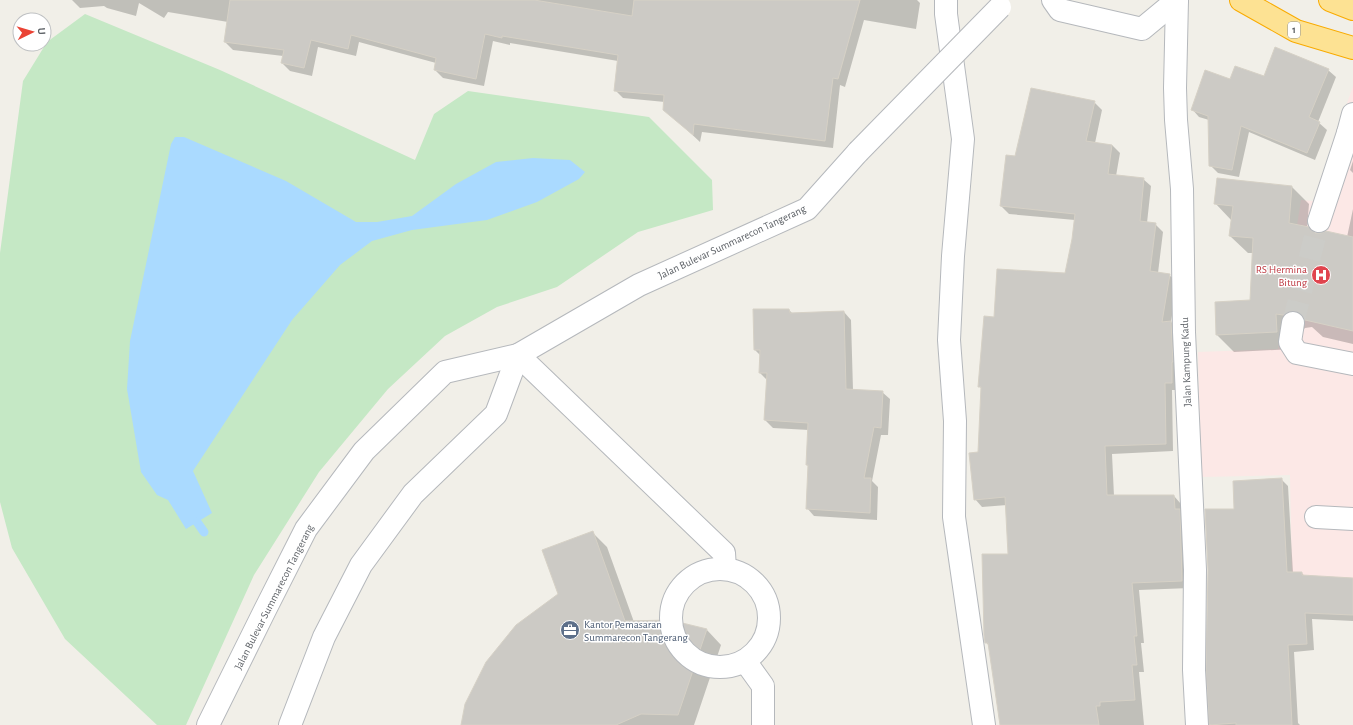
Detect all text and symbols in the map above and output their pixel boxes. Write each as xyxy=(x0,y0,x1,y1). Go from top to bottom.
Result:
north arrow xyxy=(12,12,52,52)
road number: 1 xyxy=(1288,22,1300,38)
text: U xyxy=(36,27,47,35)
street label: Jalan Bulevar Summarecon Tangerang xyxy=(656,203,808,281)
place label: RS Hermina Bitung xyxy=(1256,264,1308,288)
hospital icon: RS Hermina Bitung xyxy=(1310,264,1332,286)
street label: Jalan Kampung Kadu xyxy=(1179,317,1193,407)
street label: Jalan Bulevar Summarecon Tangerang xyxy=(232,522,316,671)
office icon: Kantor Pemasaran Summarecon Tangerang xyxy=(559,619,581,641)
place label: Kantor Pemasaran Summarecon Tangerang xyxy=(584,619,689,643)

